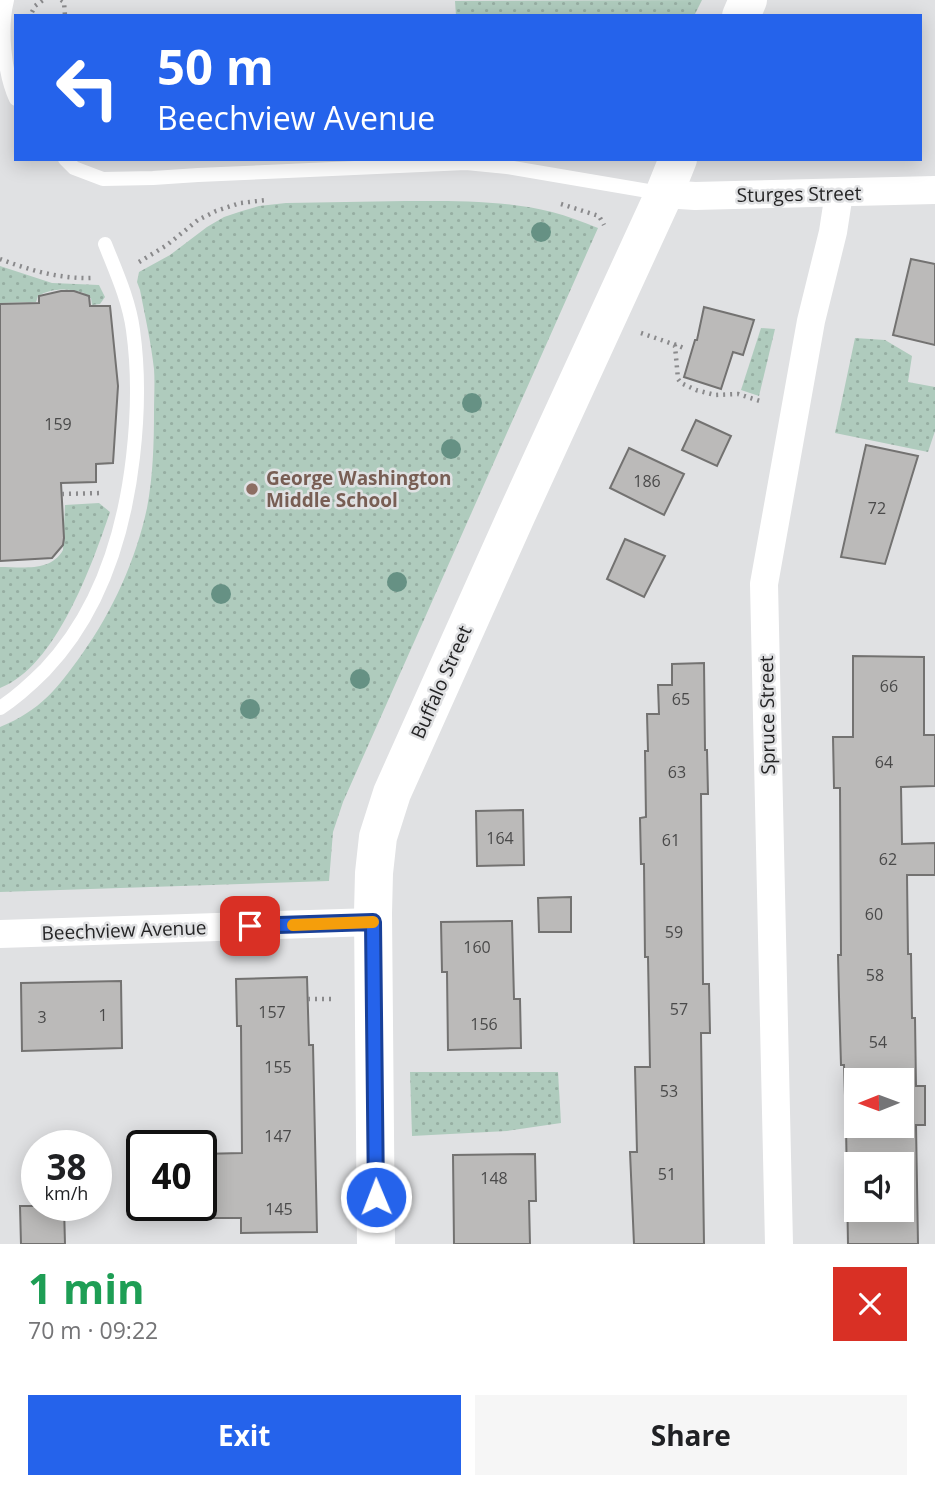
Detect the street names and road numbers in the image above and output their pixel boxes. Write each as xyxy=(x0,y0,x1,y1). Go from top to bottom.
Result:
street label: Sturges Street xyxy=(736,180,862,208)
street label: Buffalo Street xyxy=(404,621,478,743)
street label: Spruce Street xyxy=(753,655,781,775)
street label: Beechview Avenue xyxy=(41,914,207,946)

